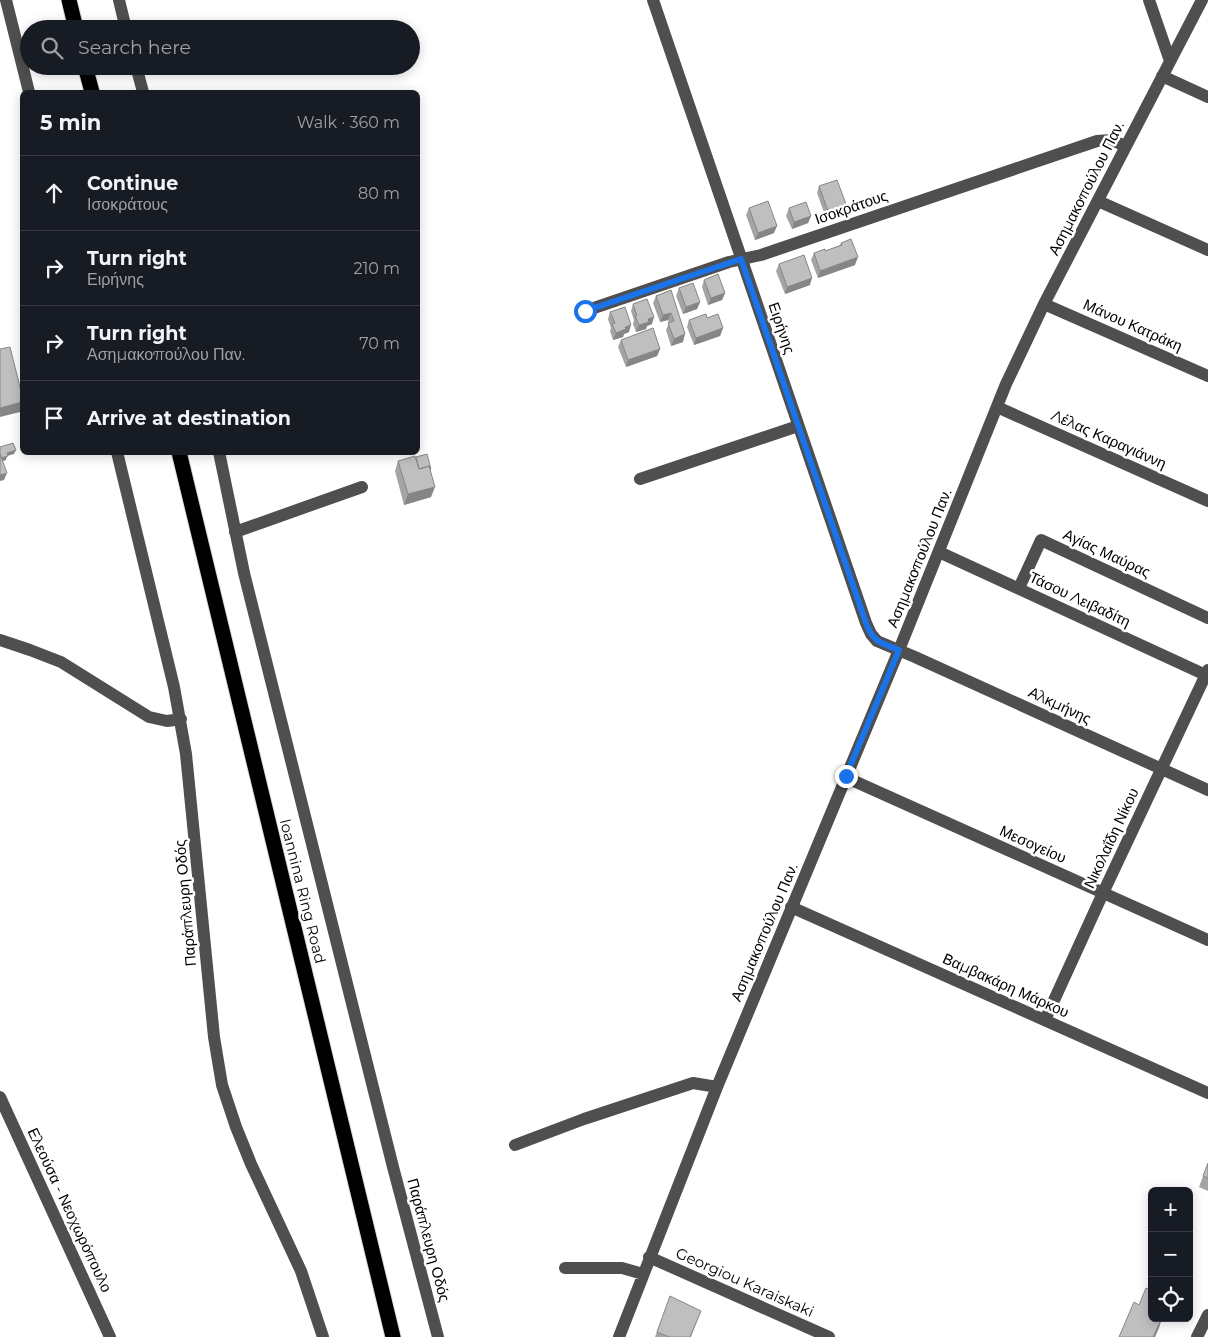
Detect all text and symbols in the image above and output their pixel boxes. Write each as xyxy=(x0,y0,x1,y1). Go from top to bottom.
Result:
search box xyxy=(20,20,420,75)
icon: search xyxy=(38,34,66,62)
text: Search here xyxy=(78,36,191,59)
text: 5 min xyxy=(40,110,101,135)
text: Walk · 360 m xyxy=(297,113,400,132)
street label: Ασημακοπούλου Παν. xyxy=(1044,118,1128,258)
text: Continue xyxy=(87,172,178,195)
icon: ahead xyxy=(40,179,68,207)
text: 80 m xyxy=(358,184,400,203)
street label: Ισοκράτους xyxy=(812,186,890,228)
text: Ισοκράτους xyxy=(87,195,168,214)
text: Turn right xyxy=(87,247,187,270)
icon: right xyxy=(40,254,68,282)
text: 210 m xyxy=(353,259,400,278)
text: Ειρήνης xyxy=(87,270,144,289)
street label: Μάνου Κατράκη xyxy=(1080,295,1186,355)
route start xyxy=(574,300,597,323)
street label: Ειρήνης xyxy=(764,300,800,356)
text: Turn right xyxy=(87,322,187,345)
icon: right xyxy=(40,329,68,357)
text: 70 m xyxy=(359,334,400,353)
text: Ασημακοπούλου Παν. xyxy=(87,345,245,364)
icon: arrive xyxy=(40,404,68,432)
street label: Λέλας Καραγιάννη xyxy=(1049,405,1169,473)
text: Arrive at destination xyxy=(87,407,291,430)
street label: Ασημακοπούλου Παν. xyxy=(882,486,956,630)
street label: Αγίας Μαύρας xyxy=(1060,524,1154,582)
street label: Τάσου Λειβαδίτη xyxy=(1026,567,1134,631)
street label: Αλκμήνης xyxy=(1026,682,1094,728)
route end xyxy=(835,765,858,788)
street label: Νικολαΐδη Νίκου xyxy=(1079,785,1143,891)
street label: Ioannina Ring Road xyxy=(276,817,330,965)
street label: Μεσογείου xyxy=(997,821,1069,867)
street label: Παράπλευρη Οδός xyxy=(170,839,200,967)
street label: Ασημακοπούλου Παν. xyxy=(726,860,802,1004)
street label: Βαμβακάρη Μάρκου xyxy=(940,949,1072,1021)
street label: Ελεούσα - Νεοχωρόπουλο xyxy=(24,1125,116,1295)
street label: Παράπλευρη Οδός xyxy=(403,1176,455,1304)
map controls xyxy=(1148,1187,1193,1322)
button: + xyxy=(1148,1187,1193,1232)
button: − xyxy=(1148,1232,1193,1277)
street label: Georgiou Karaiskaki xyxy=(673,1243,817,1321)
button: locate xyxy=(1148,1277,1193,1322)

